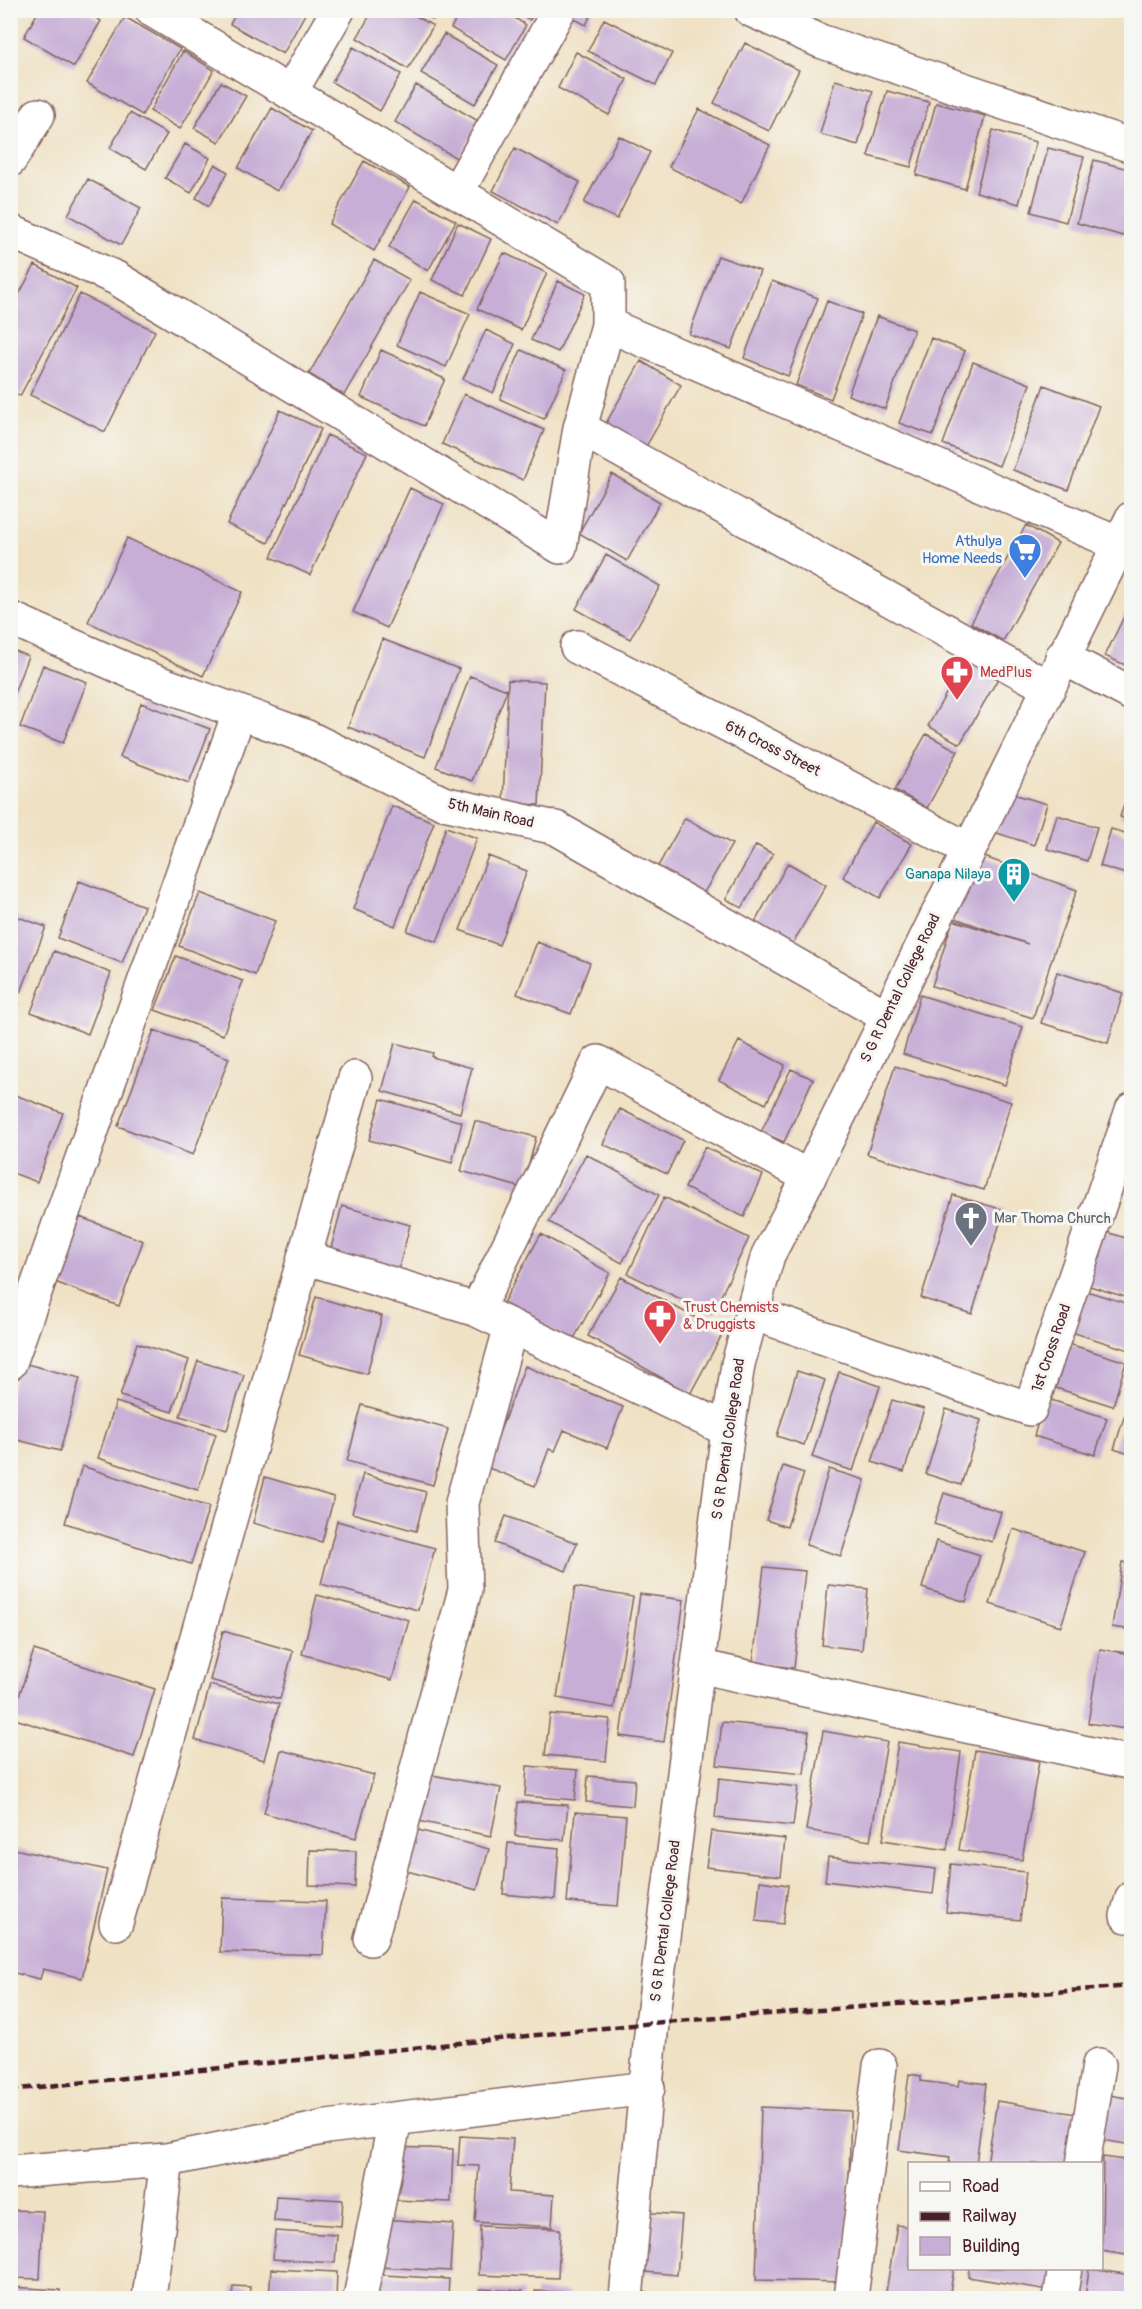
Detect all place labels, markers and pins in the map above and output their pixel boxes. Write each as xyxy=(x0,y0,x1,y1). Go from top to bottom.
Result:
place label: Athulya Home Needs xyxy=(922,532,1002,568)
supermarket icon: Athulya Home Needs xyxy=(1007,532,1043,579)
pharmacy icon: MedPlus xyxy=(939,654,975,701)
place label: MedPlus xyxy=(980,663,1032,682)
building icon: Ganapa Nilaya xyxy=(996,856,1032,903)
place label: Ganapa Nilaya xyxy=(905,865,991,884)
church icon: Mar Thoma Church xyxy=(953,1200,989,1247)
place label: Mar Thoma Church xyxy=(994,1209,1111,1228)
pharmacy icon: Trust Chemists & Druggists xyxy=(642,1298,678,1345)
place label: Trust Chemists & Druggists xyxy=(683,1298,779,1334)

